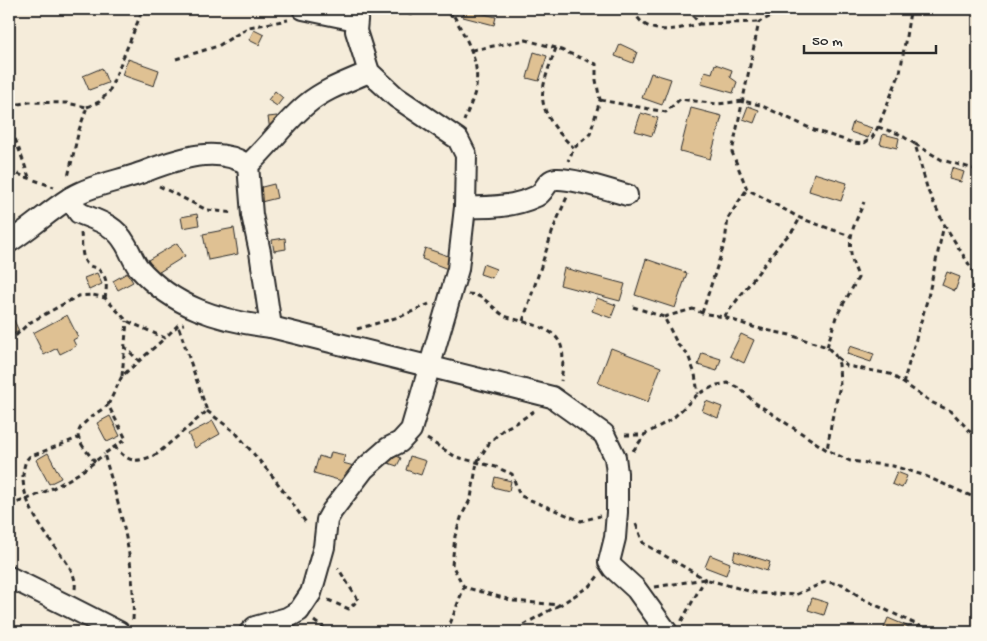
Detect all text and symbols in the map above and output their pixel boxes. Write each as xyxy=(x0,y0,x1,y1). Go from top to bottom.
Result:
scale bar xyxy=(804,22,937,54)
text: 50 m xyxy=(812,33,843,51)

